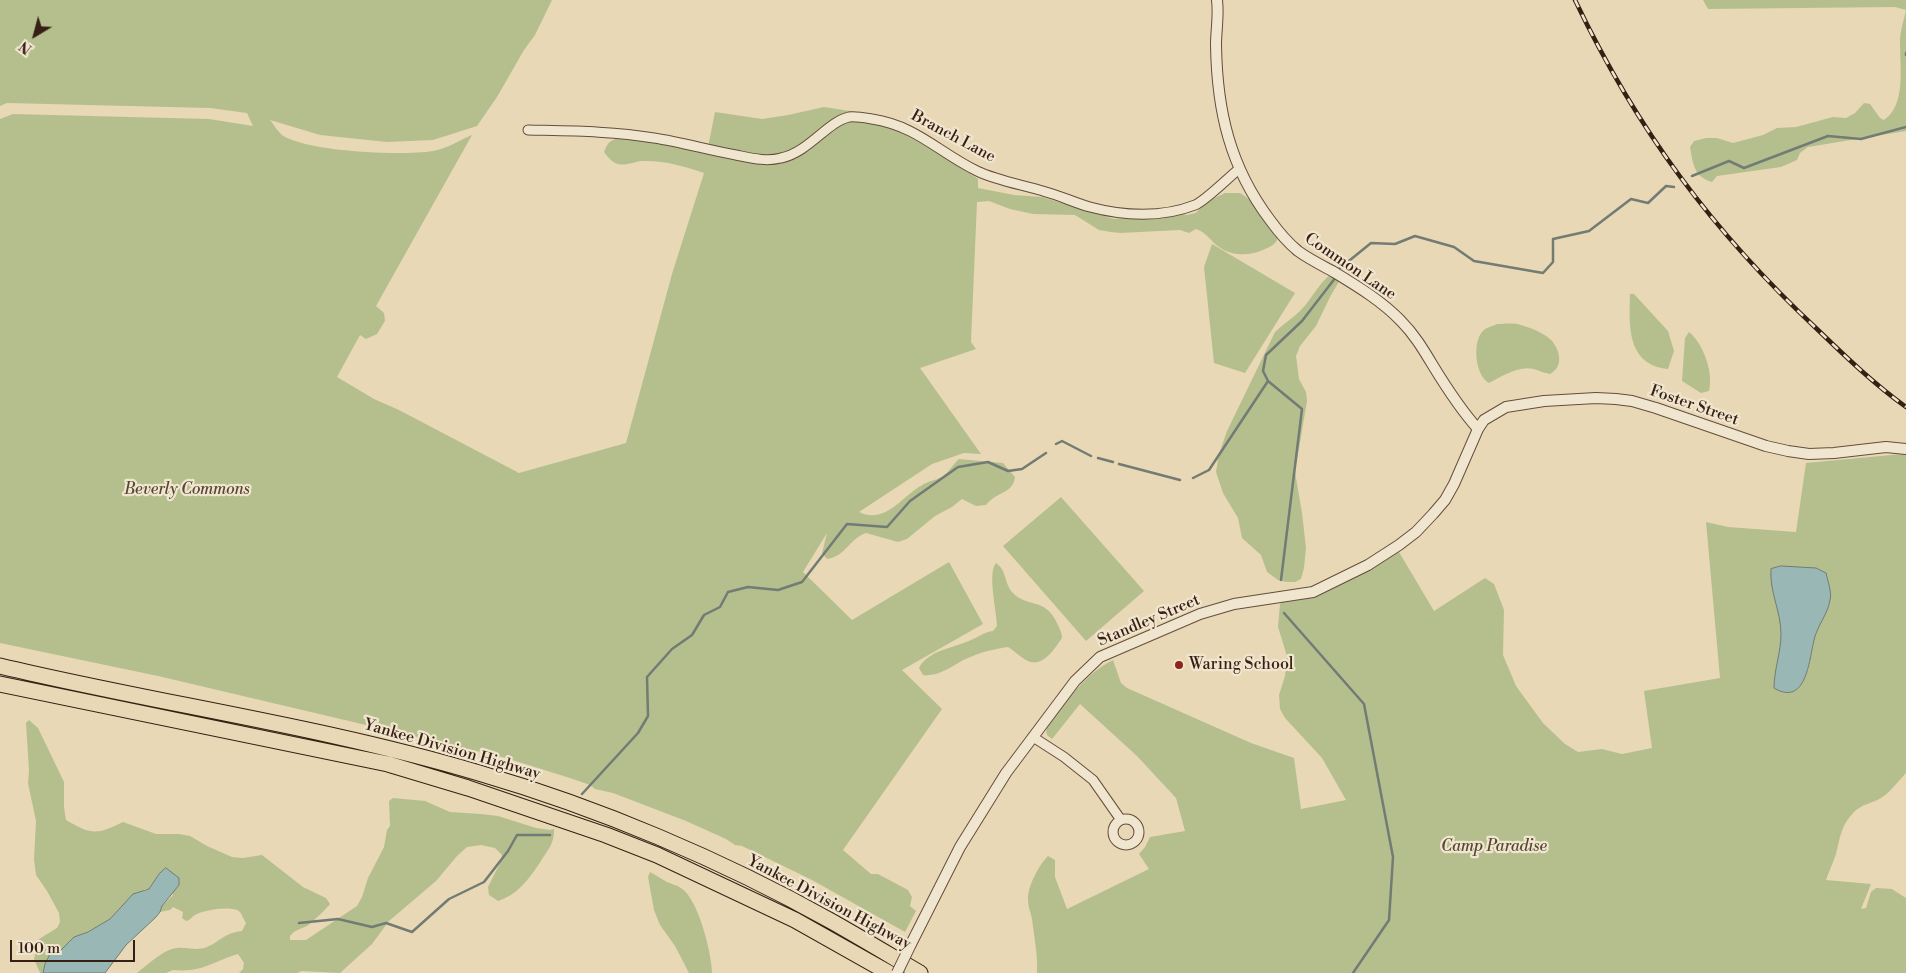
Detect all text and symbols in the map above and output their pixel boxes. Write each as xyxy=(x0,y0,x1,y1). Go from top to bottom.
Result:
north arrow xyxy=(10,10,60,60)
text: N xyxy=(16,36,36,58)
street label: Branch Lane xyxy=(908,107,998,167)
street label: Common Lane xyxy=(1301,229,1399,305)
street label: Foster Street xyxy=(1647,382,1741,430)
park label: Beverly Commons xyxy=(124,480,250,500)
street label: Standley Street xyxy=(1095,591,1203,651)
place label: Waring School xyxy=(1189,655,1294,675)
marker: Waring School xyxy=(1173,659,1185,671)
street label: Yankee Division Highway xyxy=(362,716,542,784)
park label: Camp Paradise xyxy=(1441,837,1547,857)
street label: Yankee Division Highway xyxy=(744,852,914,954)
scale bar xyxy=(12,930,138,962)
text: 100 m xyxy=(18,939,60,958)

